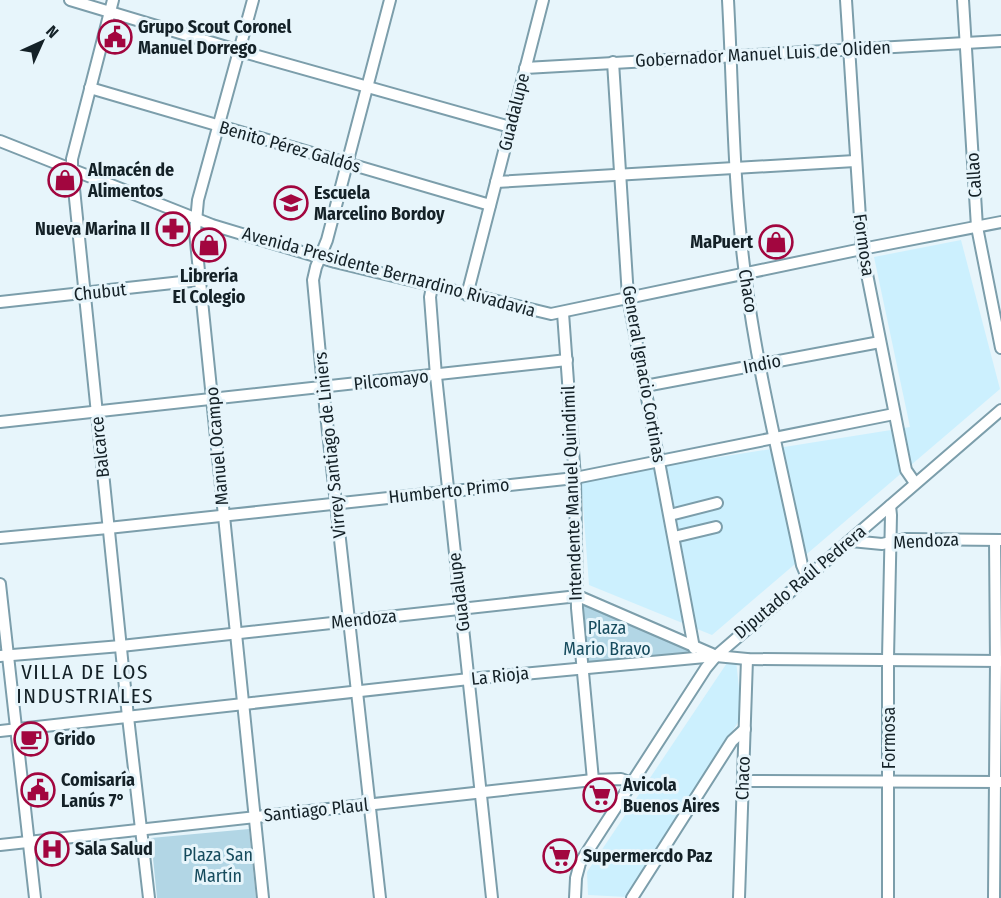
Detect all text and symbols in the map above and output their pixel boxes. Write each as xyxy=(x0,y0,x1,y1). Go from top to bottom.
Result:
north arrow xyxy=(12,12,72,72)
place label: Grupo Scout Coronel Manuel Dorrego xyxy=(138,16,291,59)
public building icon: Grupo Scout Coronel Manuel Dorrego xyxy=(97,19,133,55)
text: N xyxy=(42,22,62,42)
street label: Gobernador Manuel Luis de Oliden xyxy=(635,36,891,72)
street label: Guadalupe xyxy=(494,71,534,153)
street label: Benito Pérez Galdós xyxy=(217,116,364,178)
street label: Callao xyxy=(961,152,987,198)
place label: Almacén de Alimentos xyxy=(87,159,174,202)
shop icon: Almacén de Alimentos xyxy=(47,162,83,198)
place label: Escuela Marcelino Bordoy xyxy=(314,182,445,225)
school or university icon: Escuela Marcelino Bordoy xyxy=(273,185,309,221)
pharmacy icon: Nueva Marina II xyxy=(155,211,191,247)
street label: Formosa xyxy=(849,212,879,278)
place label: Nueva Marina II xyxy=(35,218,150,240)
street label: Avenida Presidente Bernardino Rivadavia xyxy=(240,222,538,322)
shop icon: MaPuert xyxy=(758,224,794,260)
shop icon: Librería El Colegio xyxy=(191,227,227,263)
place label: MaPuert xyxy=(690,231,754,253)
place label: Librería El Colegio xyxy=(173,265,246,308)
street label: Chaco xyxy=(734,267,762,315)
street label: Chubut xyxy=(73,278,127,306)
street label: General Ignacio Cortinas xyxy=(618,284,670,464)
street label: Indio xyxy=(741,350,783,378)
street label: Virrey Santiago de Liniers xyxy=(309,351,351,539)
street label: Pilcomayo xyxy=(352,365,430,395)
street label: Intendente Manuel Quindimil xyxy=(557,385,587,601)
street label: Manuel Ocampo xyxy=(201,386,233,506)
street label: Balcarce xyxy=(86,415,114,479)
street label: Humberto Primo xyxy=(387,474,511,508)
street label: Diputado Raúl Pedrera xyxy=(730,520,871,644)
street label: Mendoza xyxy=(893,528,960,554)
street label: Guadalupe xyxy=(443,551,475,633)
street label: Mendoza xyxy=(330,605,398,633)
park label: Plaza Mario Bravo xyxy=(563,617,651,660)
district label: VILLA DE LOS INDUSTRIALES xyxy=(16,659,154,709)
street label: La Rioja xyxy=(470,662,530,690)
street label: Formosa xyxy=(878,706,900,769)
cafe icon: Grido xyxy=(13,721,49,757)
place label: Grido xyxy=(54,728,96,750)
street label: Chaco xyxy=(731,756,755,800)
place label: Comisaría Lanús 7° xyxy=(61,769,135,812)
public building icon: Comisaría Lanús 7° xyxy=(20,772,56,808)
place label: Avicola Buenos Aires xyxy=(622,774,720,817)
supermarket icon: Avicola Buenos Aires xyxy=(582,777,618,813)
street label: Santiago Plaul xyxy=(263,794,370,826)
hospital icon: Sala Salud xyxy=(34,831,70,867)
place label: Sala Salud xyxy=(75,838,153,860)
supermarket icon: Supermercdo Paz xyxy=(542,838,578,874)
park label: Plaza San Martín xyxy=(183,844,253,887)
place label: Supermercdo Paz xyxy=(583,845,713,867)

